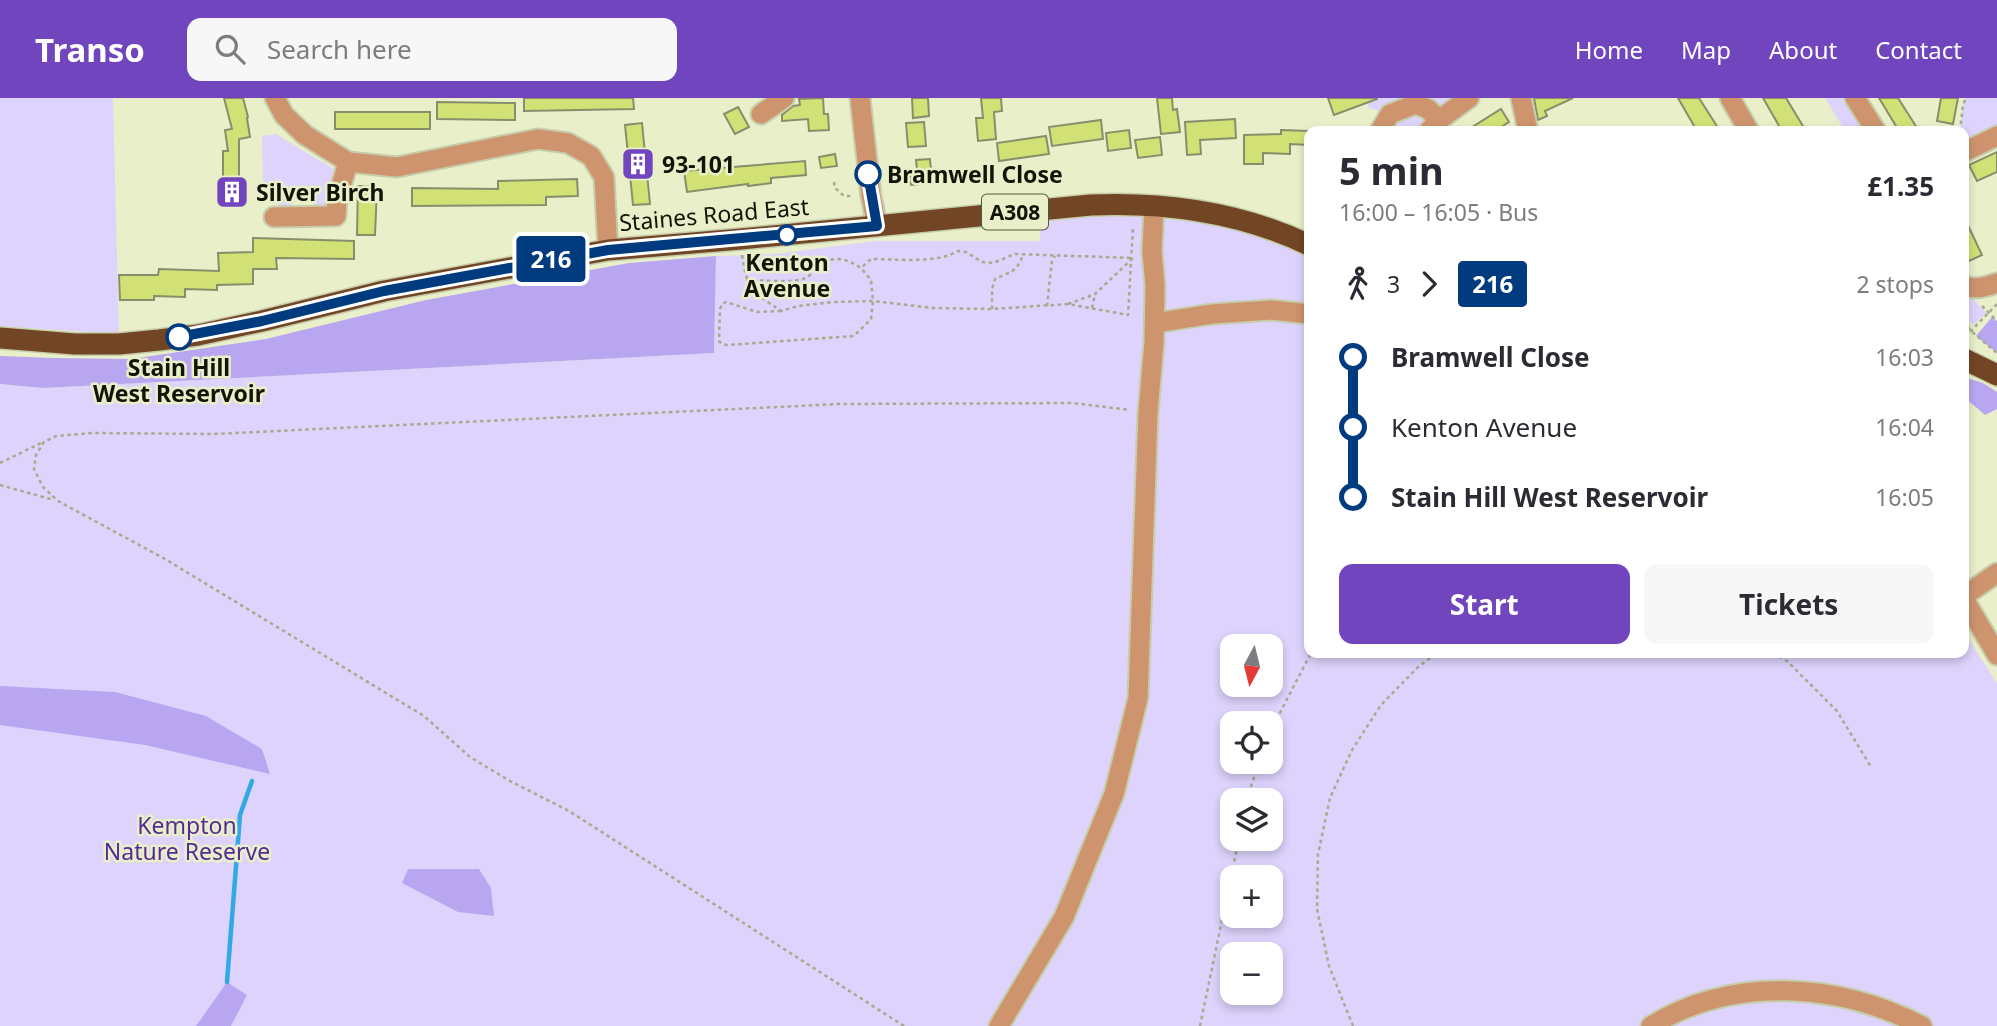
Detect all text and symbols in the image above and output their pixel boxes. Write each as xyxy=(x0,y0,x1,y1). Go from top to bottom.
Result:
search box xyxy=(187,18,677,81)
text: Transo xyxy=(35,27,145,72)
icon: search xyxy=(211,30,249,68)
text: Search here xyxy=(267,31,412,67)
text: Home xyxy=(1575,33,1643,66)
text: Map xyxy=(1681,33,1731,66)
text: About xyxy=(1769,33,1837,66)
text: Contact xyxy=(1875,33,1962,66)
text: 5 min xyxy=(1339,144,1444,196)
building icon: 93-101 xyxy=(619,145,657,183)
place label: 93-101 xyxy=(662,148,735,180)
place label: Bramwell Close xyxy=(887,158,1063,190)
marker: Bramwell Close xyxy=(855,161,881,187)
text: £1.35 xyxy=(1867,168,1934,204)
building icon: Silver Birch xyxy=(213,173,251,211)
place label: Silver Birch xyxy=(256,176,384,208)
street label: Staines Road East xyxy=(618,190,810,238)
road number: A308 xyxy=(982,194,1048,230)
text: 16:00 – 16:05 · Bus xyxy=(1339,196,1538,228)
marker: Kenton Avenue xyxy=(777,225,797,245)
line badge: 216 xyxy=(511,236,591,282)
text: 216 xyxy=(530,242,572,275)
place label: Kenton Avenue xyxy=(744,246,830,304)
icon: walk xyxy=(1339,265,1377,303)
icon: forward xyxy=(1410,265,1448,303)
text: 216 xyxy=(1472,267,1513,300)
text: 3 xyxy=(1387,268,1400,300)
text: 2 stops xyxy=(1856,268,1934,300)
marker: Stain Hill West Reservoir xyxy=(166,324,192,350)
text: Bramwell Close xyxy=(1391,339,1590,375)
text: 16:03 xyxy=(1875,341,1934,373)
place label: Stain Hill West Reservoir xyxy=(93,351,265,409)
text: Kenton Avenue xyxy=(1391,409,1577,445)
text: 16:04 xyxy=(1875,411,1934,443)
text: Stain Hill West Reservoir xyxy=(1391,479,1708,515)
text: 16:05 xyxy=(1875,481,1934,513)
button: Start xyxy=(1339,564,1630,644)
button: Tickets xyxy=(1644,564,1934,644)
north arrow xyxy=(1220,634,1283,696)
map controls xyxy=(1220,634,1283,1005)
button: locate xyxy=(1220,711,1283,774)
button: layers xyxy=(1220,788,1283,851)
park label: Kempton Nature Reserve xyxy=(104,809,270,867)
button: + xyxy=(1220,865,1283,928)
button: − xyxy=(1220,942,1283,1005)

